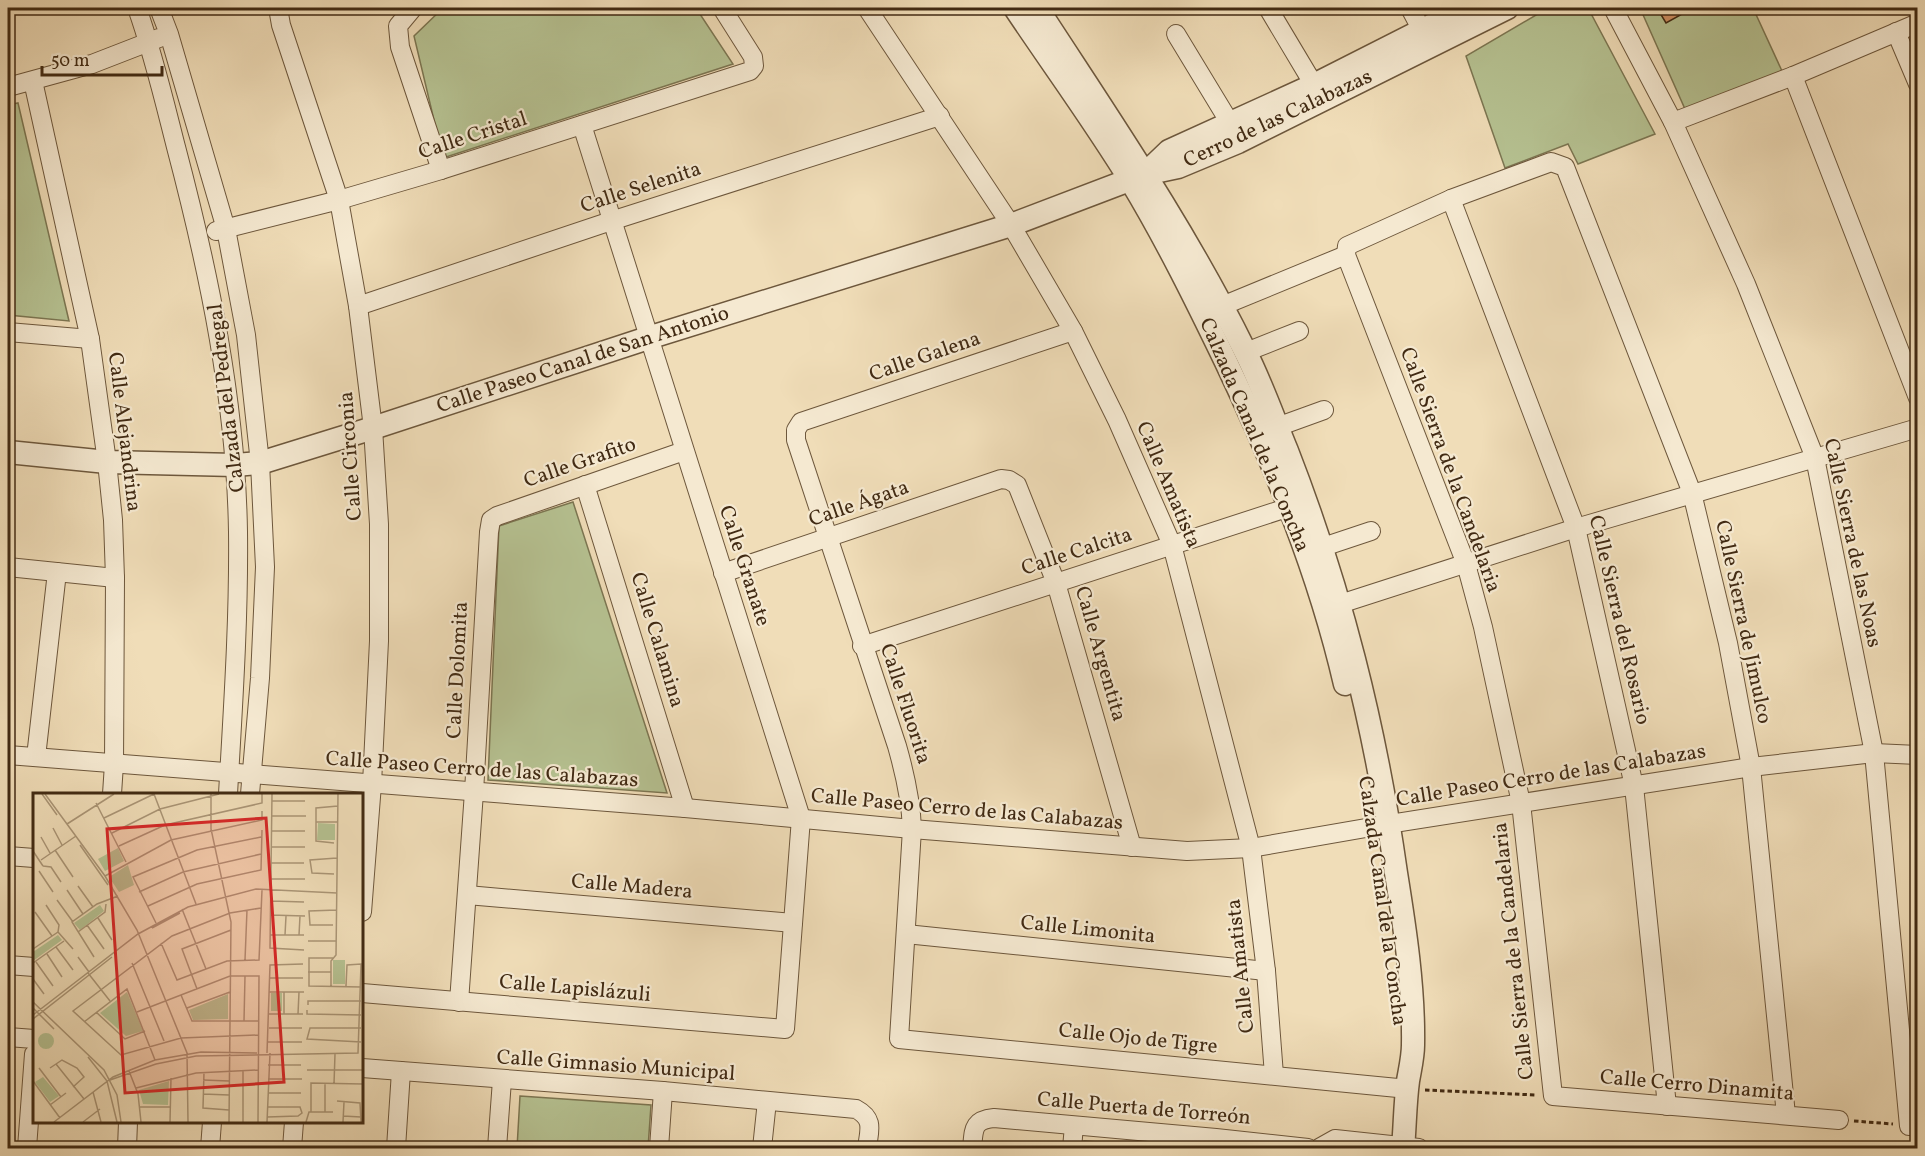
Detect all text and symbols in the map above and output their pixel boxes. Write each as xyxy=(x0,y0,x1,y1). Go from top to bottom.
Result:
scale bar xyxy=(42,39,162,77)
text: 50 m xyxy=(51,49,90,74)
street label: Cerro de las Calabazas xyxy=(1179,62,1377,176)
street label: Calle Cristal xyxy=(415,105,531,167)
street label: Calle Selenita xyxy=(577,155,705,221)
street label: Calle Paseo Canal de San Antonio xyxy=(433,299,733,421)
street label: Calzada del Pedregal xyxy=(201,302,253,494)
street label: Calzada Canal de la Concha xyxy=(1191,313,1317,557)
street label: Calle Galena xyxy=(865,324,985,390)
street label: Calle Sierra de la Candelaria xyxy=(1392,343,1508,597)
street label: Calle Alejandrina xyxy=(100,350,148,514)
street label: Calle Circonia xyxy=(332,390,370,522)
street label: Calle Amatista xyxy=(1128,417,1208,553)
street label: Calle Grafito xyxy=(520,430,640,496)
street label: Calle Sierra de las Noas xyxy=(1816,436,1888,650)
street label: Calle Ágata xyxy=(805,473,913,535)
street label: Calle Granate xyxy=(711,502,777,630)
street label: Calle Sierra del Rosario xyxy=(1581,512,1657,728)
street label: Calle Sierra de Jimulco xyxy=(1707,517,1779,727)
street label: Calle Calcita xyxy=(1018,520,1136,584)
street label: Calle Calamina xyxy=(623,569,691,711)
street label: Calle Argentita xyxy=(1067,583,1133,725)
street label: Calle Dolomita xyxy=(440,601,476,739)
street label: Calle Fluorita xyxy=(872,640,938,768)
street label: Calle Paseo Cerro de las Calabazas xyxy=(1394,737,1708,815)
street label: Calle Paseo Cerro de las Calabazas xyxy=(325,745,639,795)
street label: Calzada Canal de la Concha xyxy=(1350,774,1414,1028)
street label: Calle Paseo Cerro de las Calabazas xyxy=(810,782,1124,838)
inset map xyxy=(33,793,363,1123)
street label: Calle Sierra de la Candelaria xyxy=(1486,821,1542,1081)
street label: Calle Madera xyxy=(570,867,694,907)
street label: Calle Amatista xyxy=(1220,897,1262,1035)
street label: Calle Limonita xyxy=(1019,909,1157,951)
street label: Calle Lapislázuli xyxy=(498,968,652,1010)
street label: Calle Ojo de Tigre xyxy=(1057,1016,1219,1062)
street label: Calle Gimnasio Municipal xyxy=(496,1043,736,1089)
street label: Calle Cerro Dinamita xyxy=(1599,1063,1795,1109)
street label: Calle Puerta de Torreón xyxy=(1036,1085,1252,1133)

